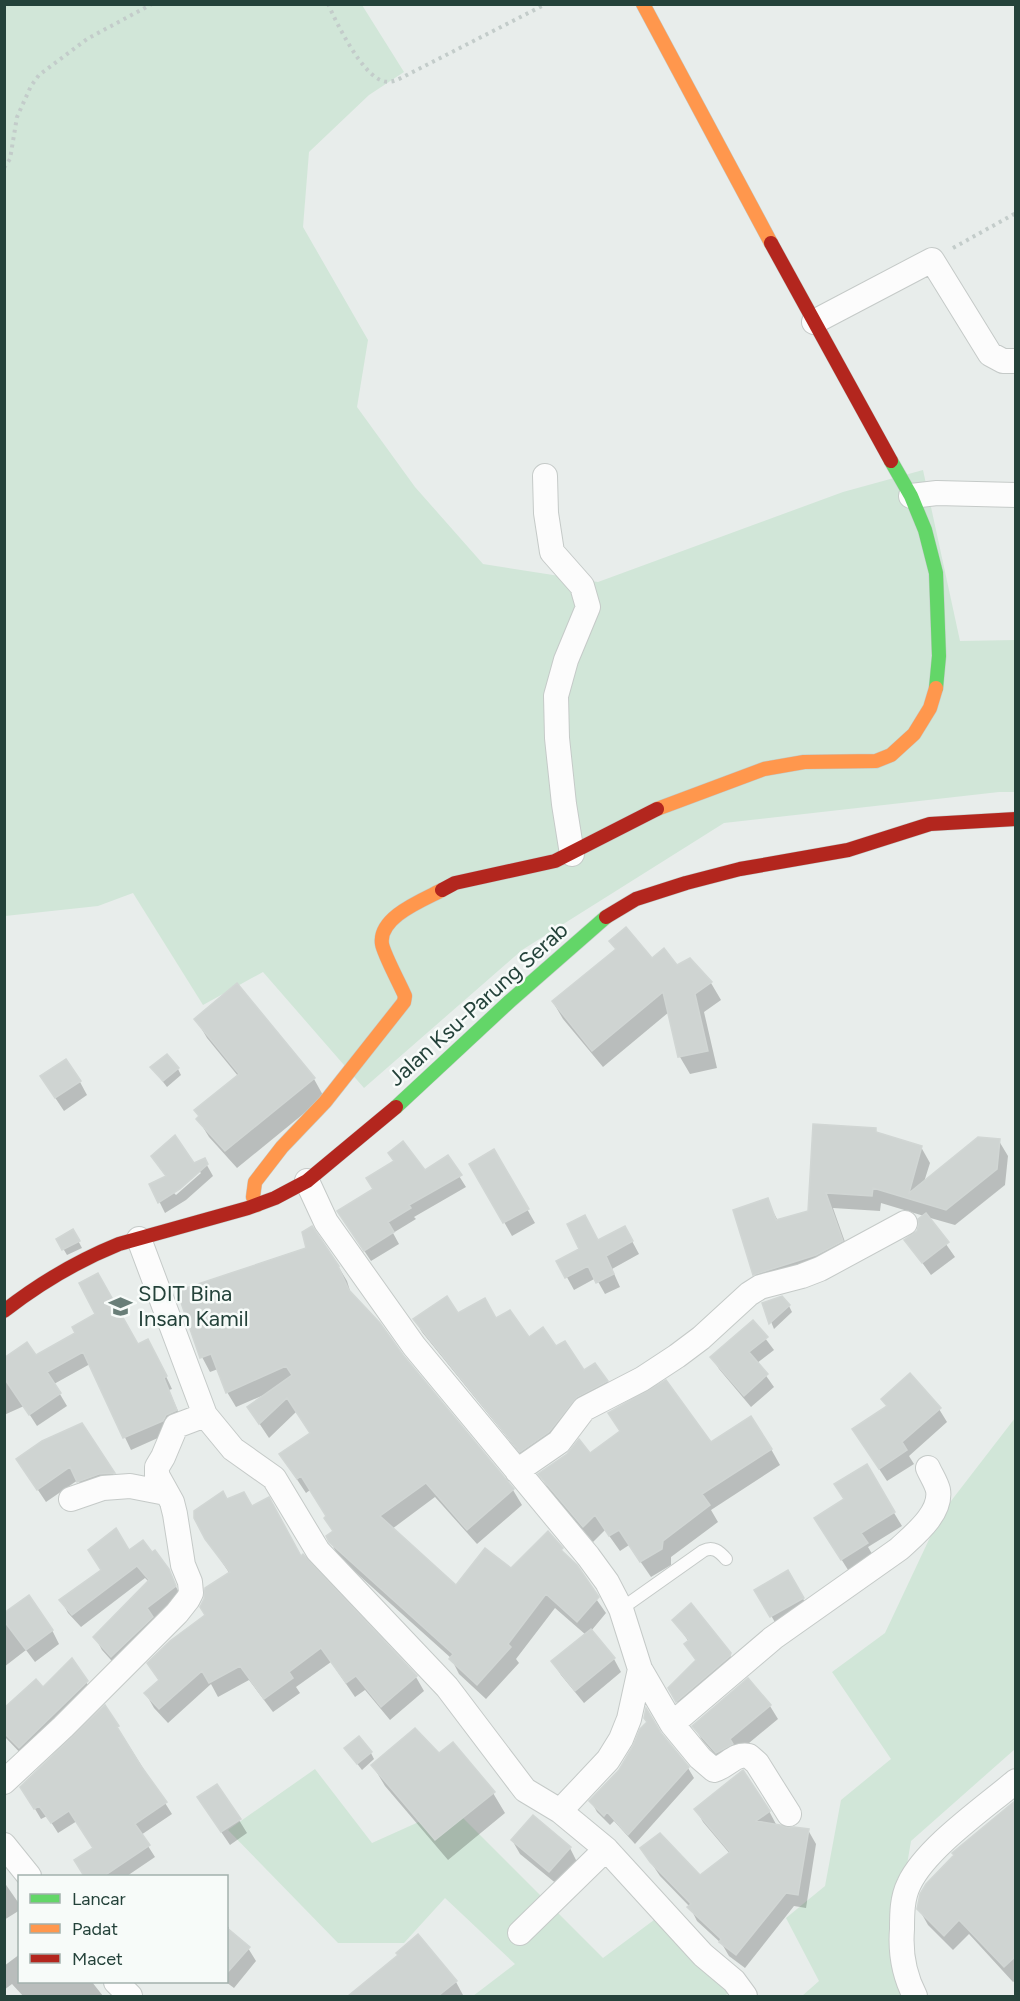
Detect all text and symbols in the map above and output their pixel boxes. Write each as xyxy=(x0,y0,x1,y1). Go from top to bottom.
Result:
street label: Jalan Ksu-Parung Serab xyxy=(383,916,573,1092)
place label: SDIT Bina Insan Kamil xyxy=(138,1280,249,1332)
school or university icon: SDIT Bina Insan Kamil xyxy=(107,1293,133,1319)
legend xyxy=(18,1875,228,1983)
text: Lancar xyxy=(72,1888,126,1910)
text: Padat xyxy=(72,1918,118,1940)
text: Macet xyxy=(72,1948,123,1970)

